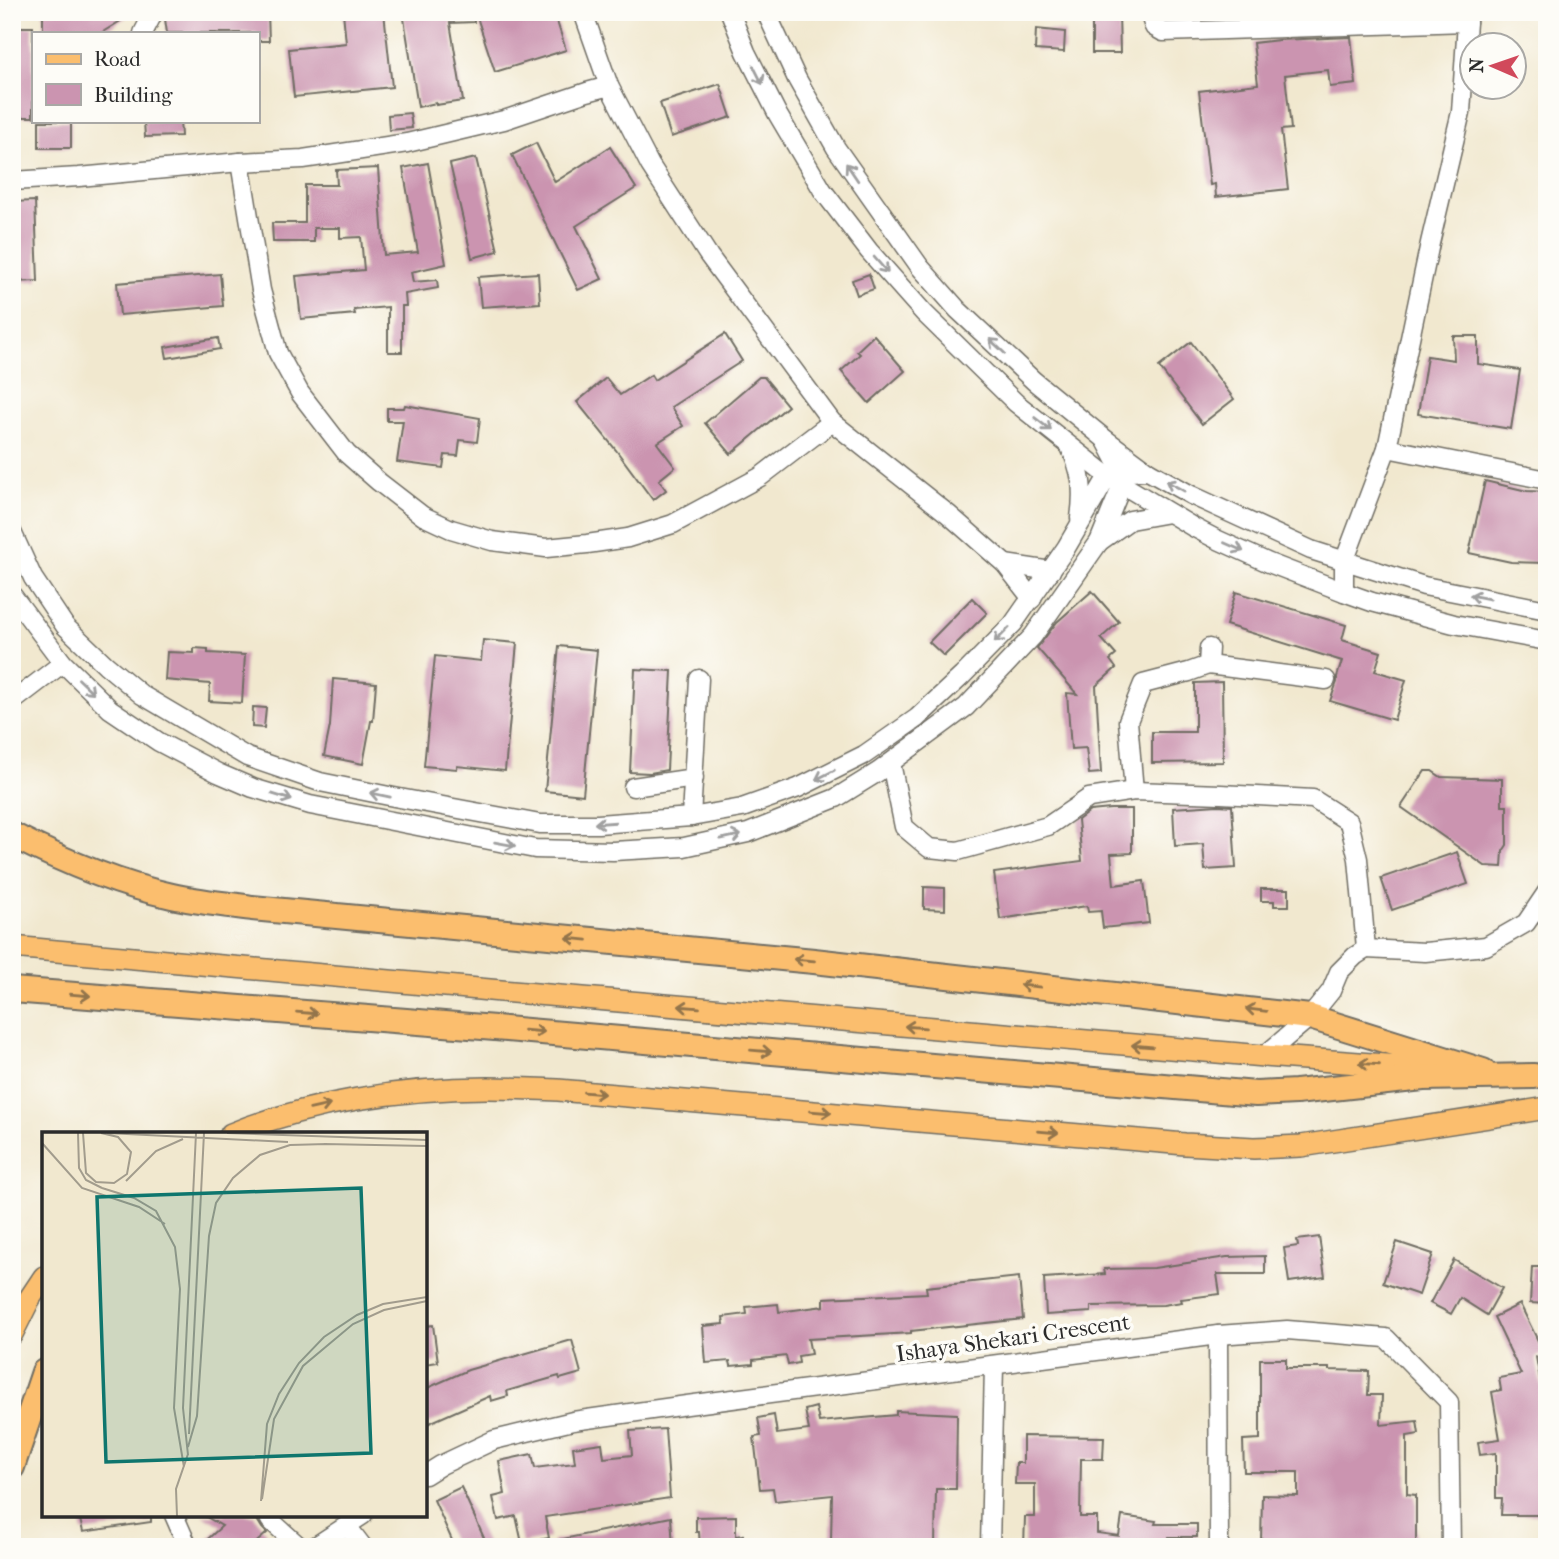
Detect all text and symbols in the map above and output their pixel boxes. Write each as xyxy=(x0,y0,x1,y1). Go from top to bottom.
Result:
legend xyxy=(32,32,259,122)
north arrow xyxy=(1458,32,1528,102)
text: Road xyxy=(94,47,141,71)
text: N xyxy=(1466,57,1488,73)
one-way arrow xyxy=(751,64,765,85)
text: Building xyxy=(94,83,173,107)
one-way arrow xyxy=(845,163,859,182)
one-way arrow xyxy=(873,255,889,273)
one-way arrow xyxy=(988,338,1006,354)
one-way arrow xyxy=(1034,416,1052,432)
one-way arrow xyxy=(1166,479,1186,493)
one-way arrow xyxy=(1222,541,1244,554)
one-way arrow xyxy=(1469,590,1492,603)
one-way arrow xyxy=(994,626,1011,643)
one-way arrow xyxy=(78,677,95,694)
one-way arrow xyxy=(815,768,836,782)
one-way arrow xyxy=(369,787,392,801)
one-way arrow xyxy=(271,791,293,804)
one-way arrow xyxy=(594,817,617,830)
one-way arrow xyxy=(719,830,742,843)
one-way arrow xyxy=(493,837,516,851)
one-way arrow xyxy=(566,933,589,946)
one-way arrow xyxy=(793,954,815,967)
one-way arrow xyxy=(1019,979,1042,992)
one-way arrow xyxy=(69,989,91,1002)
one-way arrow xyxy=(678,1000,700,1013)
one-way arrow xyxy=(1245,1004,1268,1017)
one-way arrow xyxy=(295,1007,318,1020)
one-way arrow xyxy=(904,1020,927,1033)
one-way arrow xyxy=(522,1025,545,1038)
one-way arrow xyxy=(1131,1039,1154,1052)
one-way arrow xyxy=(749,1045,771,1058)
one-way arrow xyxy=(1358,1057,1380,1070)
one-way arrow xyxy=(583,1087,605,1100)
one-way arrow xyxy=(308,1100,330,1113)
one-way arrow xyxy=(809,1106,832,1119)
one-way arrow xyxy=(1036,1126,1058,1139)
inset map xyxy=(42,1132,427,1517)
street label: Ishaya Shekari Crescent xyxy=(894,1308,1132,1368)

